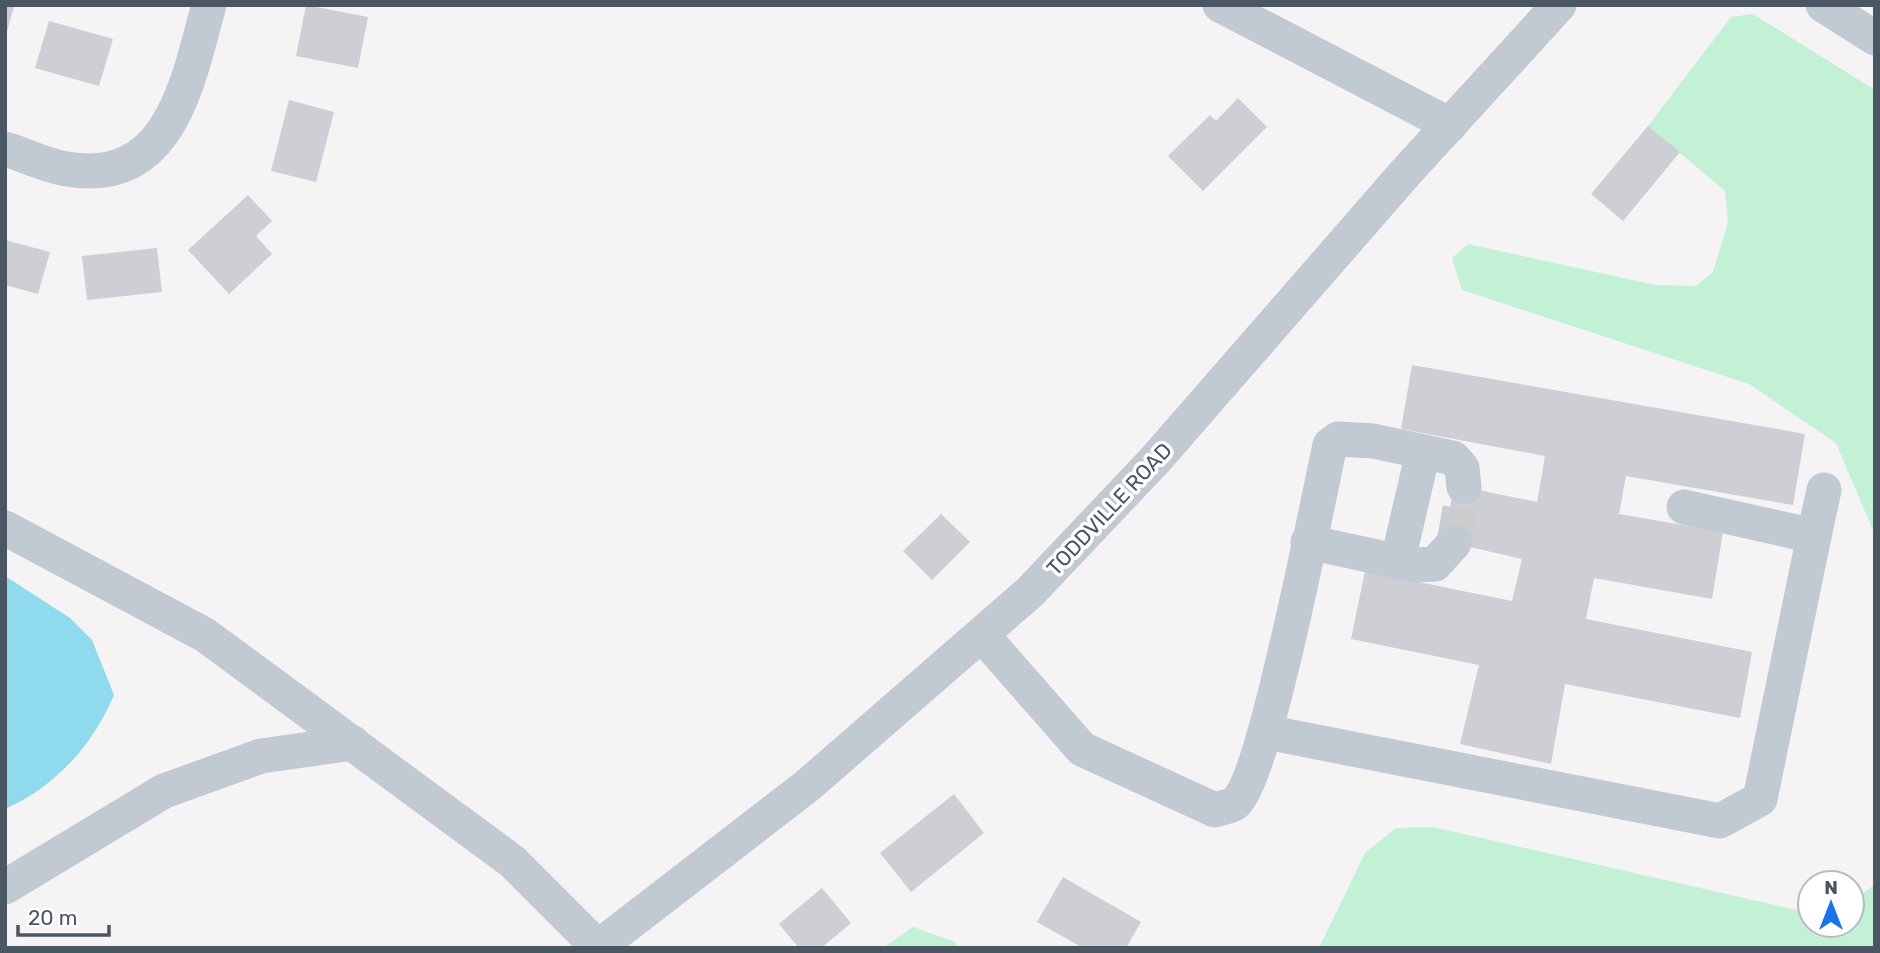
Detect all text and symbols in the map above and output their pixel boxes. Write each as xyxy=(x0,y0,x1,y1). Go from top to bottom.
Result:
street label: TODDVILLE ROAD xyxy=(1041,438,1177,580)
north arrow xyxy=(1796,869,1866,939)
text: N xyxy=(1824,876,1838,899)
scale bar xyxy=(18,894,108,938)
text: 20 m xyxy=(28,905,77,930)

